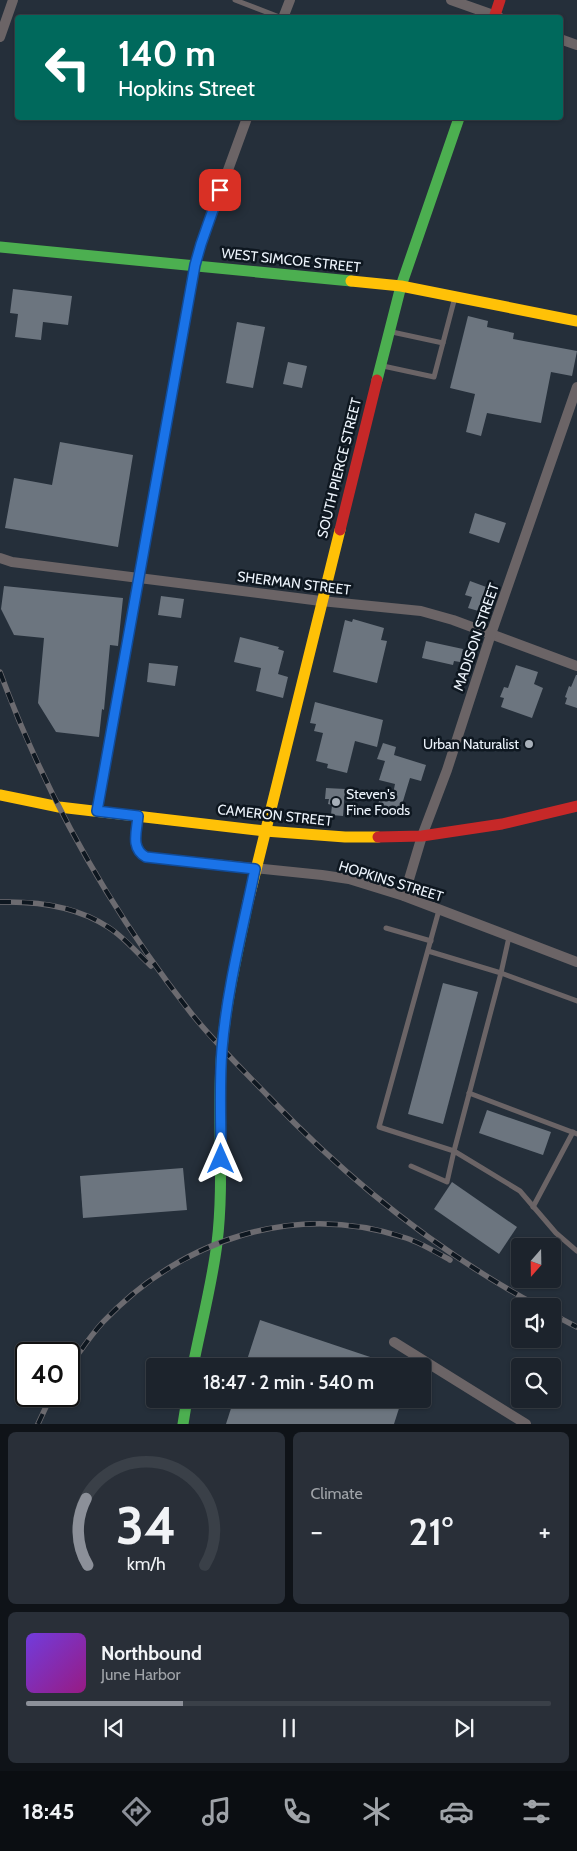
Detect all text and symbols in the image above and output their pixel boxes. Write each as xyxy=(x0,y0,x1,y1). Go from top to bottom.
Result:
text: 140 m xyxy=(118,32,216,75)
icon: left xyxy=(35,35,100,100)
text: Hopkins Street xyxy=(118,75,255,102)
pin xyxy=(199,169,241,211)
icon: arrive xyxy=(206,176,234,204)
street label: WEST SIMCOE STREET xyxy=(220,244,362,276)
street label: SOUTH PIERCE STREET xyxy=(313,395,365,540)
street label: SHERMAN STREET xyxy=(236,567,352,599)
street label: MADISON STREET xyxy=(449,580,503,693)
place label: Urban Naturalist xyxy=(423,735,519,753)
marker: Urban Naturalist xyxy=(523,738,535,750)
place label: Steven's Fine Foods xyxy=(346,785,410,819)
marker: Steven's Fine Foods xyxy=(330,796,342,808)
street label: CAMERON STREET xyxy=(217,800,334,830)
street label: HOPKINS STREET xyxy=(337,857,446,906)
position arrow xyxy=(194,1132,246,1184)
north arrow xyxy=(511,1238,561,1288)
map controls xyxy=(511,1238,561,1408)
button: sound xyxy=(511,1298,561,1348)
speed limit sign: 40 xyxy=(15,1342,80,1407)
button: search xyxy=(511,1358,561,1408)
text: 18:47 · 2 min · 540 m xyxy=(203,1371,374,1394)
text: Climate xyxy=(311,1484,363,1503)
text: 34 xyxy=(116,1494,176,1557)
text: 21° xyxy=(409,1508,453,1555)
text: − xyxy=(311,1514,323,1548)
text: + xyxy=(539,1514,551,1548)
text: km/h xyxy=(127,1553,166,1574)
text: Northbound xyxy=(101,1642,202,1665)
text: June Harbor xyxy=(101,1665,181,1684)
icon: previous xyxy=(100,1714,128,1742)
icon: pause xyxy=(275,1714,303,1742)
icon: next xyxy=(450,1714,478,1742)
icon: directions xyxy=(119,1794,154,1829)
icon: music xyxy=(199,1794,234,1829)
icon: phone xyxy=(279,1794,314,1829)
icon: climate xyxy=(359,1794,394,1829)
icon: car xyxy=(439,1794,474,1829)
icon: filters xyxy=(519,1794,554,1829)
text: 18:45 xyxy=(23,1798,74,1825)

